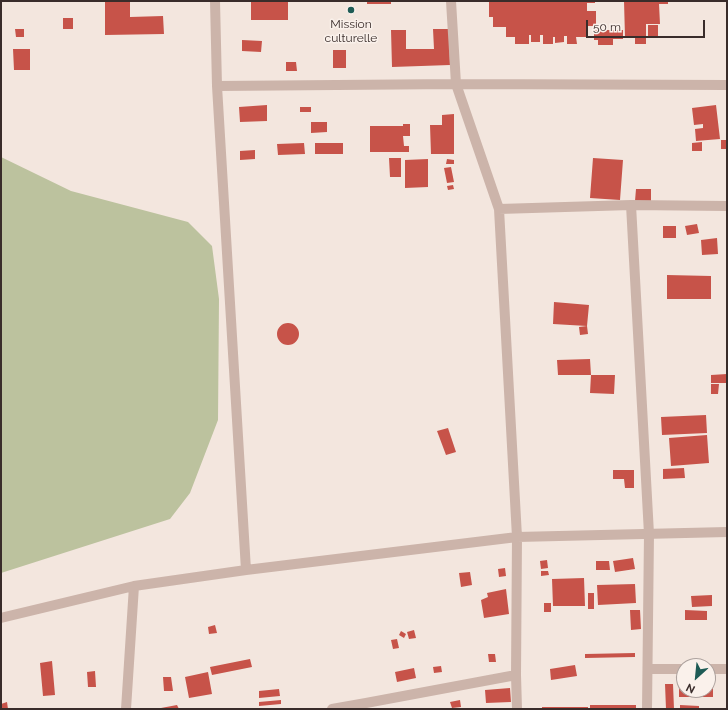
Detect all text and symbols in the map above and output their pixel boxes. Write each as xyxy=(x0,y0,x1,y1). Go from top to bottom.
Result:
marker: Mission culturelle xyxy=(346,5,356,15)
scale bar xyxy=(588,12,707,38)
place label: Mission culturelle xyxy=(325,17,377,45)
text: 50 m xyxy=(593,20,621,34)
north arrow xyxy=(676,658,716,698)
text: N xyxy=(684,681,697,696)

